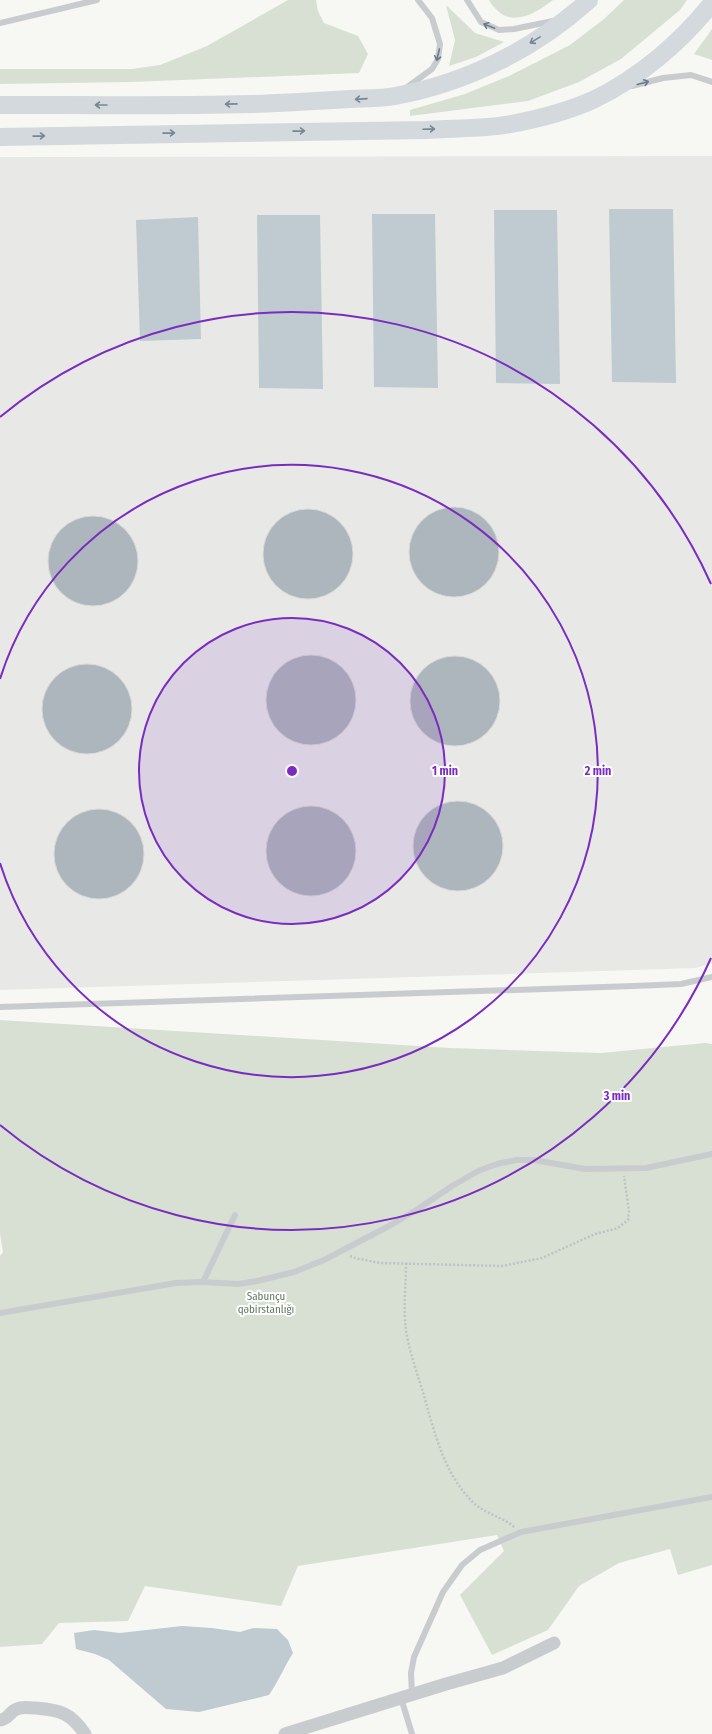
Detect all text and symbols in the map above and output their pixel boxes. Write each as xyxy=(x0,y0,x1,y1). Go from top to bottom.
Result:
one-way arrow xyxy=(484,21,496,29)
one-way arrow xyxy=(530,36,541,44)
one-way arrow xyxy=(434,48,442,61)
one-way arrow xyxy=(636,78,649,86)
one-way arrow xyxy=(355,95,368,102)
one-way arrow xyxy=(95,101,108,109)
one-way arrow xyxy=(225,101,238,108)
one-way arrow xyxy=(422,126,435,133)
one-way arrow xyxy=(292,127,305,135)
one-way arrow xyxy=(162,129,175,137)
one-way arrow xyxy=(32,132,45,140)
centre of rings xyxy=(285,764,299,778)
text: 1 min xyxy=(432,764,458,778)
text: 2 min xyxy=(584,764,611,778)
text: 3 min xyxy=(603,1089,630,1103)
park label: Sabunçu qəbirstanlığı xyxy=(238,1290,294,1316)

